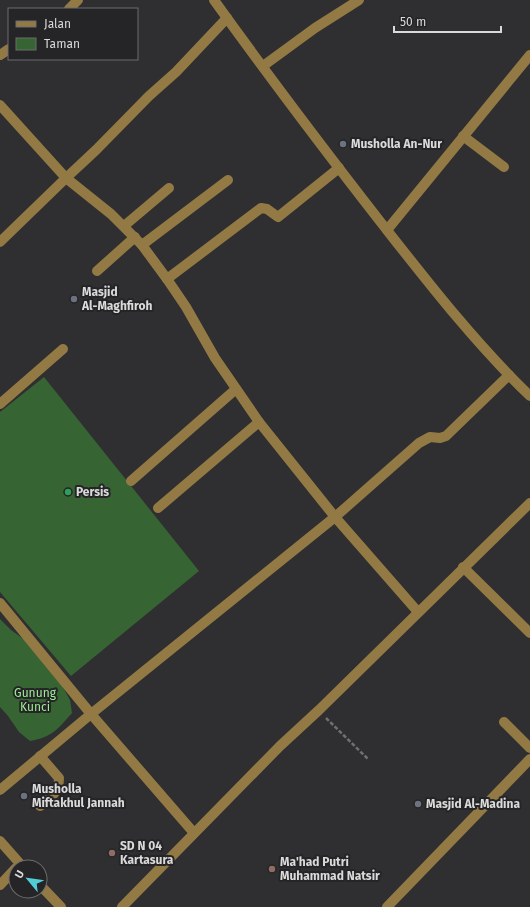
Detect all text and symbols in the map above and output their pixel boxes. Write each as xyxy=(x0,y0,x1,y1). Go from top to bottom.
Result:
legend xyxy=(8,8,138,60)
scale bar xyxy=(394,8,501,34)
text: 50 m xyxy=(400,15,426,29)
text: Jalan xyxy=(44,17,71,31)
text: Taman xyxy=(44,37,80,51)
place label: Musholla An-Nur xyxy=(351,137,442,151)
marker: Musholla An-Nur xyxy=(338,139,348,149)
place label: Masjid Al-Maghfiroh xyxy=(81,285,152,313)
marker: Masjid Al-Maghfiroh xyxy=(69,294,79,304)
place label: Persis xyxy=(76,485,109,499)
marker: Persis xyxy=(63,487,73,497)
park label: Gunung Kunci xyxy=(14,686,57,714)
place label: Musholla Miftakhul Jannah xyxy=(32,782,125,810)
marker: Musholla Miftakhul Jannah xyxy=(19,791,29,801)
place label: Masjid Al-Madina xyxy=(426,797,520,811)
marker: Masjid Al-Madina xyxy=(413,799,423,809)
place label: SD N 04 Kartasura xyxy=(120,839,174,867)
marker: SD N 04 Kartasura xyxy=(107,848,117,858)
place label: Ma'had Putri Muhammad Natsir xyxy=(280,855,380,883)
north arrow xyxy=(8,859,48,899)
marker: Ma'had Putri Muhammad Natsir xyxy=(267,864,277,874)
text: U xyxy=(12,868,27,881)

